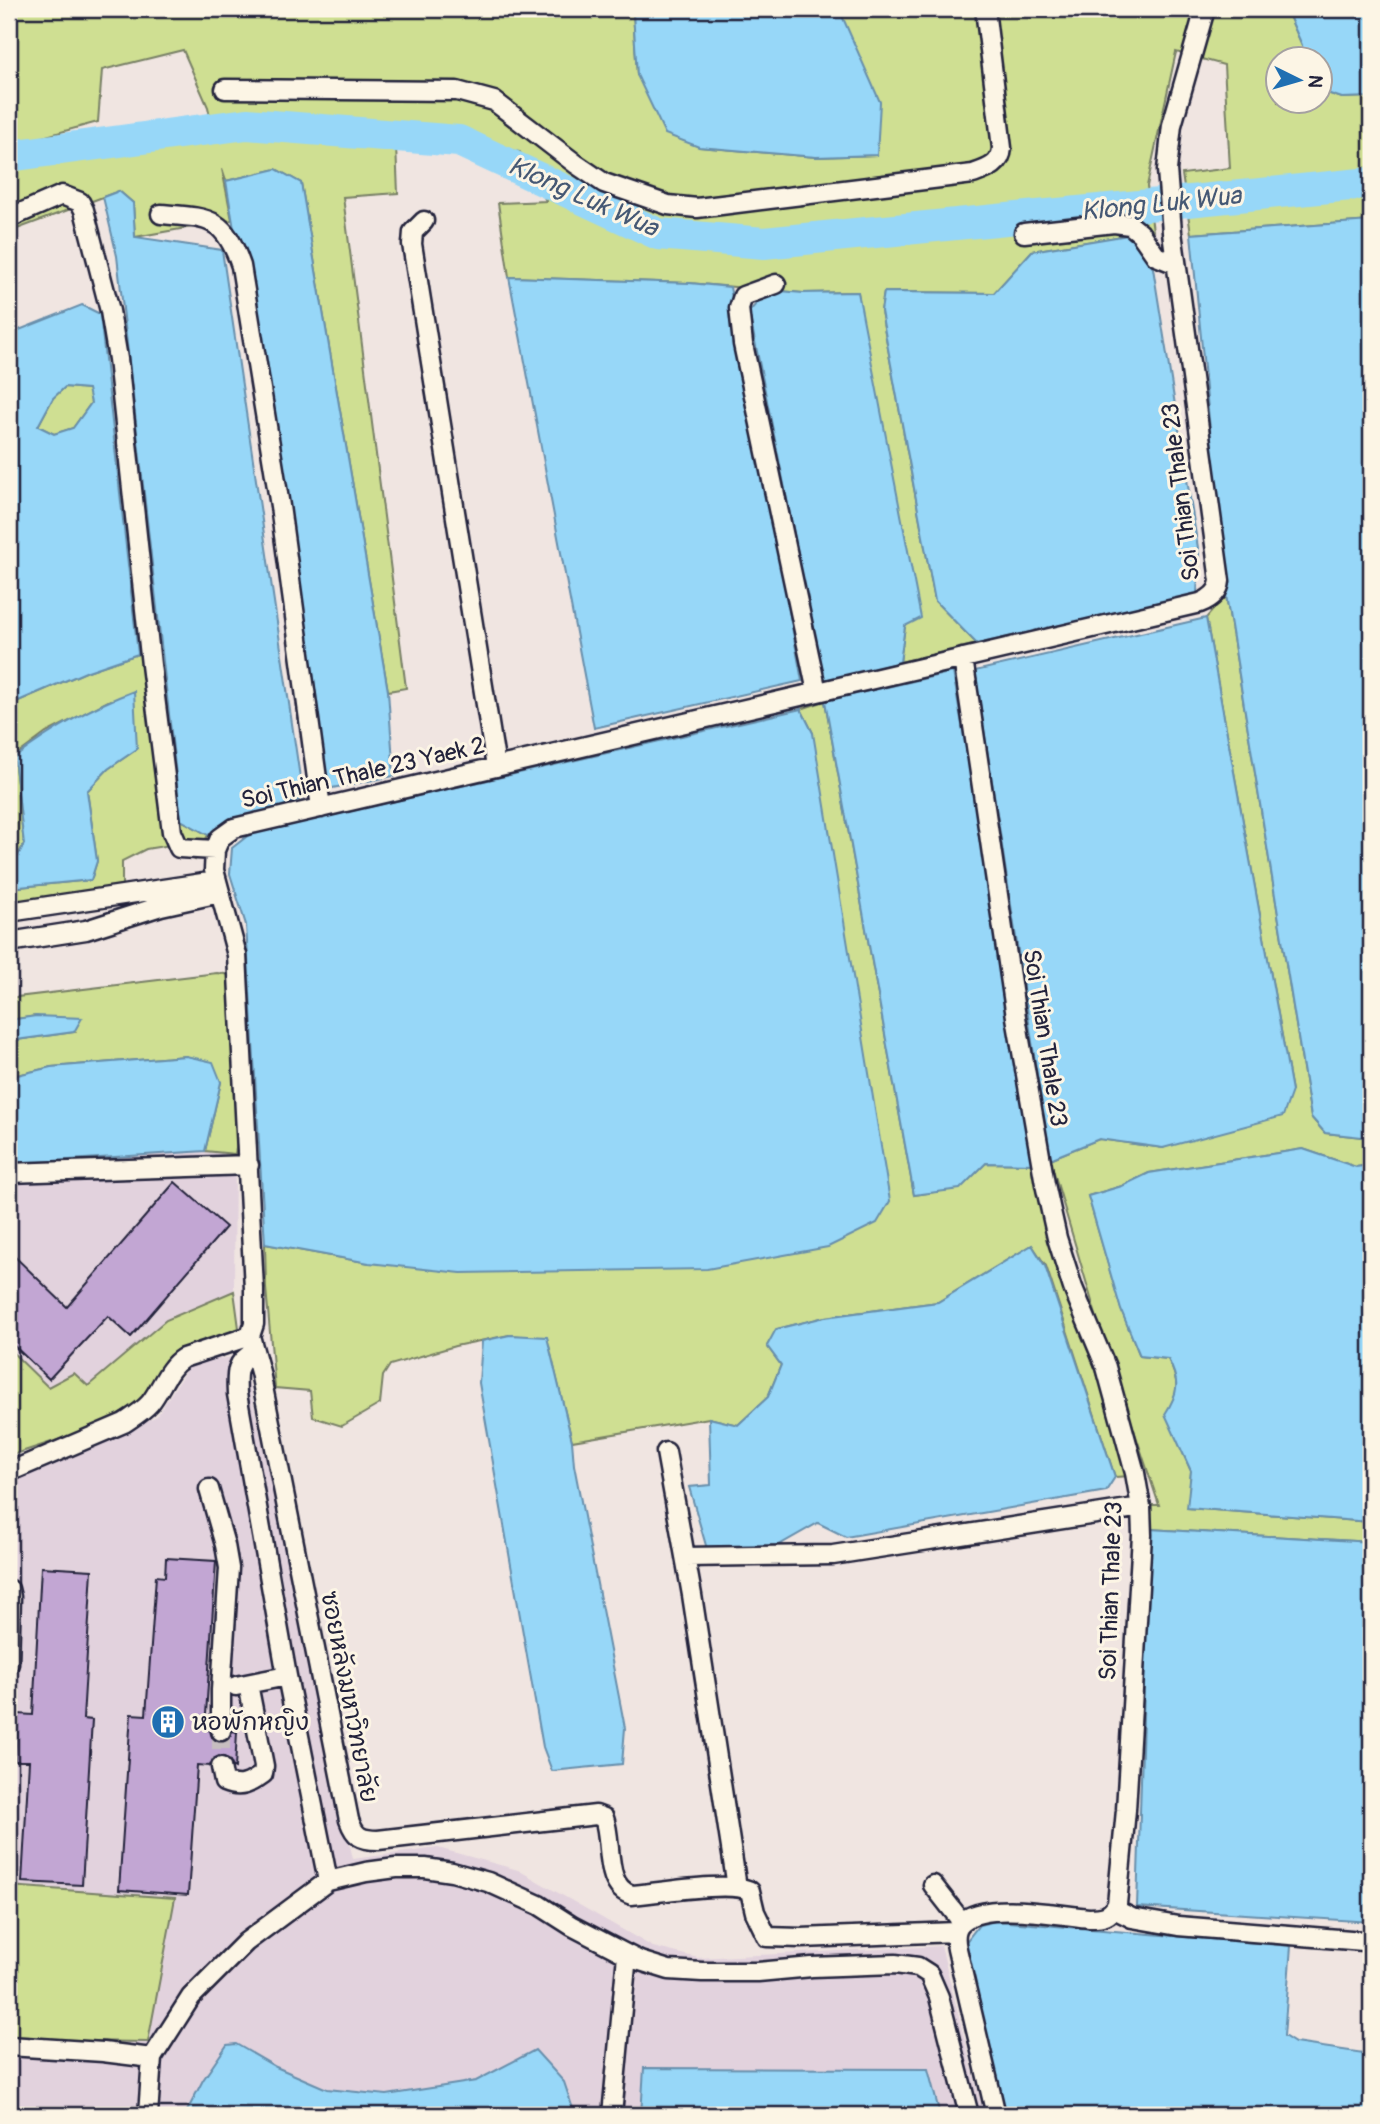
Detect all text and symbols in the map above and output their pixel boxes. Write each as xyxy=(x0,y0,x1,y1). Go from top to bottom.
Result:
north arrow xyxy=(1264,46,1334,116)
text: N xyxy=(1302,74,1327,89)
water label: Klong Luk Wua xyxy=(503,150,665,245)
water label: Klong Luk Wua xyxy=(1079,179,1244,228)
street label: Soi Thian Thale 23 xyxy=(1156,401,1206,583)
street label: Soi Thian Thale 23 Yaek 2 xyxy=(238,731,488,815)
street label: Soi Thian Thale 23 xyxy=(1017,947,1073,1129)
street label: Soi Thian Thale 23 xyxy=(1093,1501,1129,1681)
street label: ซอยหลังมหาวิทยาลัย xyxy=(314,1589,384,1805)
building icon: หอพักหญิง xyxy=(149,1703,187,1741)
place label: หอพักหญิง xyxy=(192,1708,309,1737)

